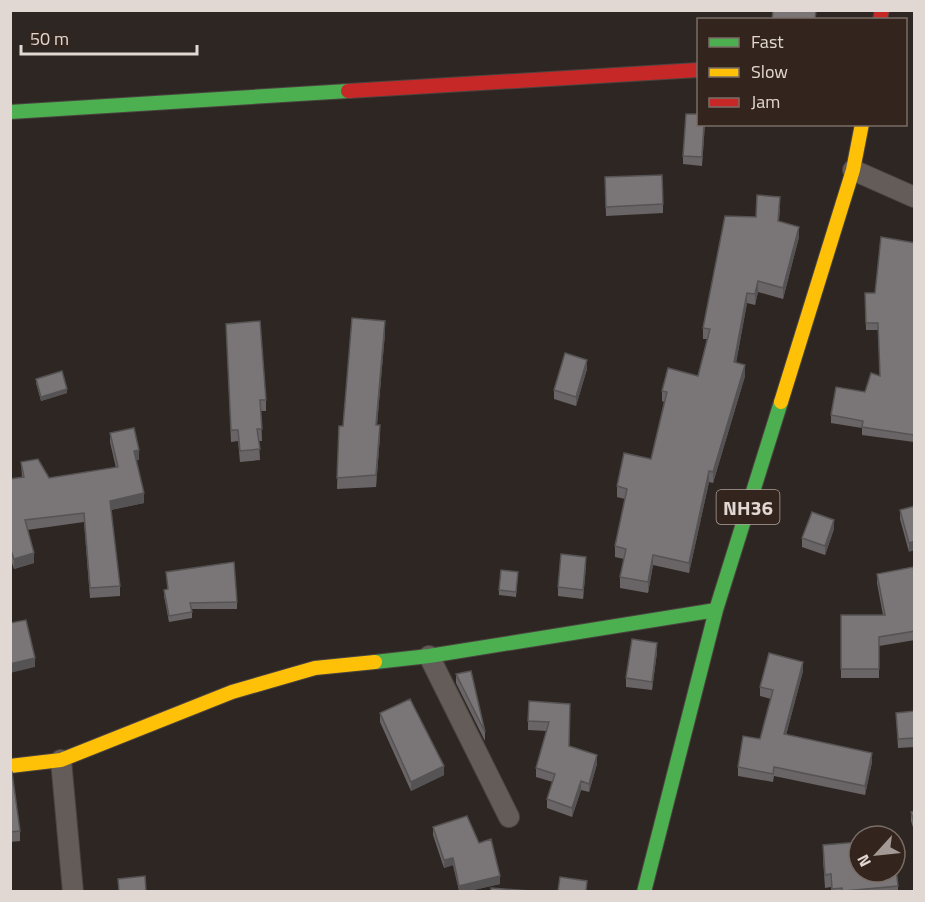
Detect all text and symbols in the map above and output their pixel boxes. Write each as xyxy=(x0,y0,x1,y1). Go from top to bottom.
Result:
scale bar xyxy=(21,18,196,56)
legend xyxy=(697,18,907,126)
text: 50 m xyxy=(30,25,69,52)
text: Fast xyxy=(751,28,784,55)
text: Slow xyxy=(751,58,788,85)
text: Jam xyxy=(751,88,780,115)
road number: NH36 xyxy=(716,490,780,524)
north arrow xyxy=(847,824,907,884)
text: N xyxy=(850,850,877,871)

